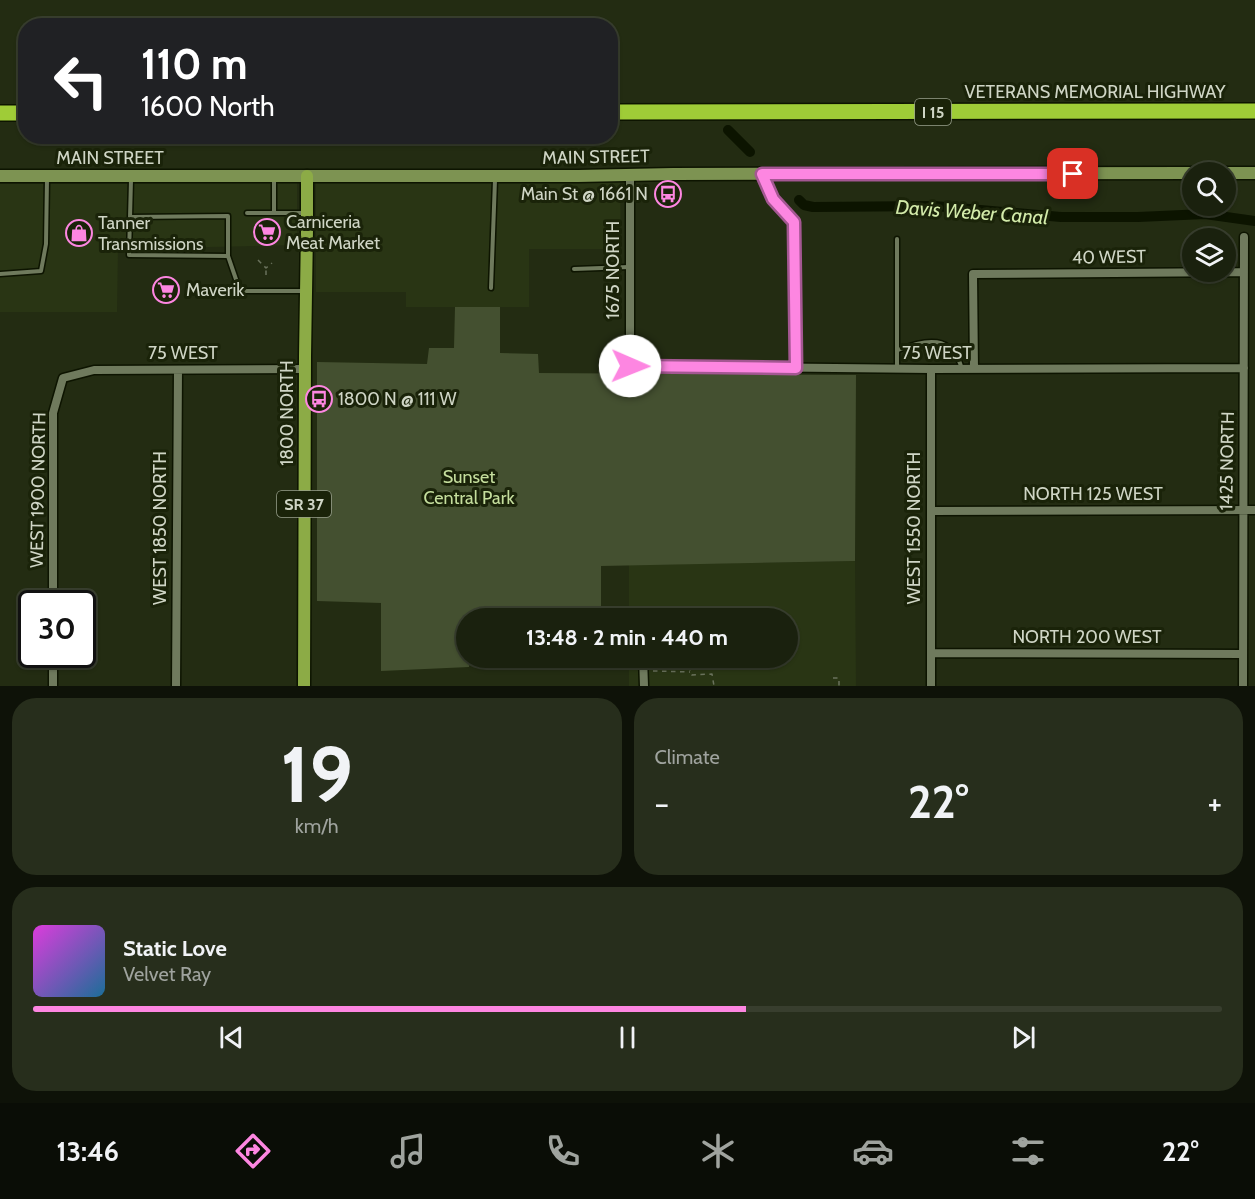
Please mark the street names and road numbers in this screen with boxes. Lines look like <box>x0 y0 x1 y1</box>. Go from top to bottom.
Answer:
street label: VETERANS MEMORIAL HIGHWAY <box>965 81 1226 103</box>
road number: I 15 <box>915 99 951 125</box>
street label: MAIN STREET <box>542 145 650 169</box>
street label: MAIN STREET <box>56 147 164 169</box>
street label: 1675 NORTH <box>602 221 624 319</box>
street label: 40 WEST <box>1072 245 1147 269</box>
street label: 75 WEST <box>148 342 218 364</box>
street label: 75 WEST <box>902 342 972 364</box>
street label: 1800 NORTH <box>276 360 298 466</box>
street label: 1425 NORTH <box>1215 411 1239 511</box>
street label: WEST 1900 NORTH <box>26 412 50 568</box>
street label: WEST 1850 NORTH <box>149 451 171 605</box>
street label: WEST 1550 NORTH <box>903 452 925 604</box>
street label: NORTH 125 WEST <box>1023 483 1163 505</box>
road number: SR 37 <box>277 491 331 517</box>
street label: NORTH 200 WEST <box>1012 626 1162 648</box>

